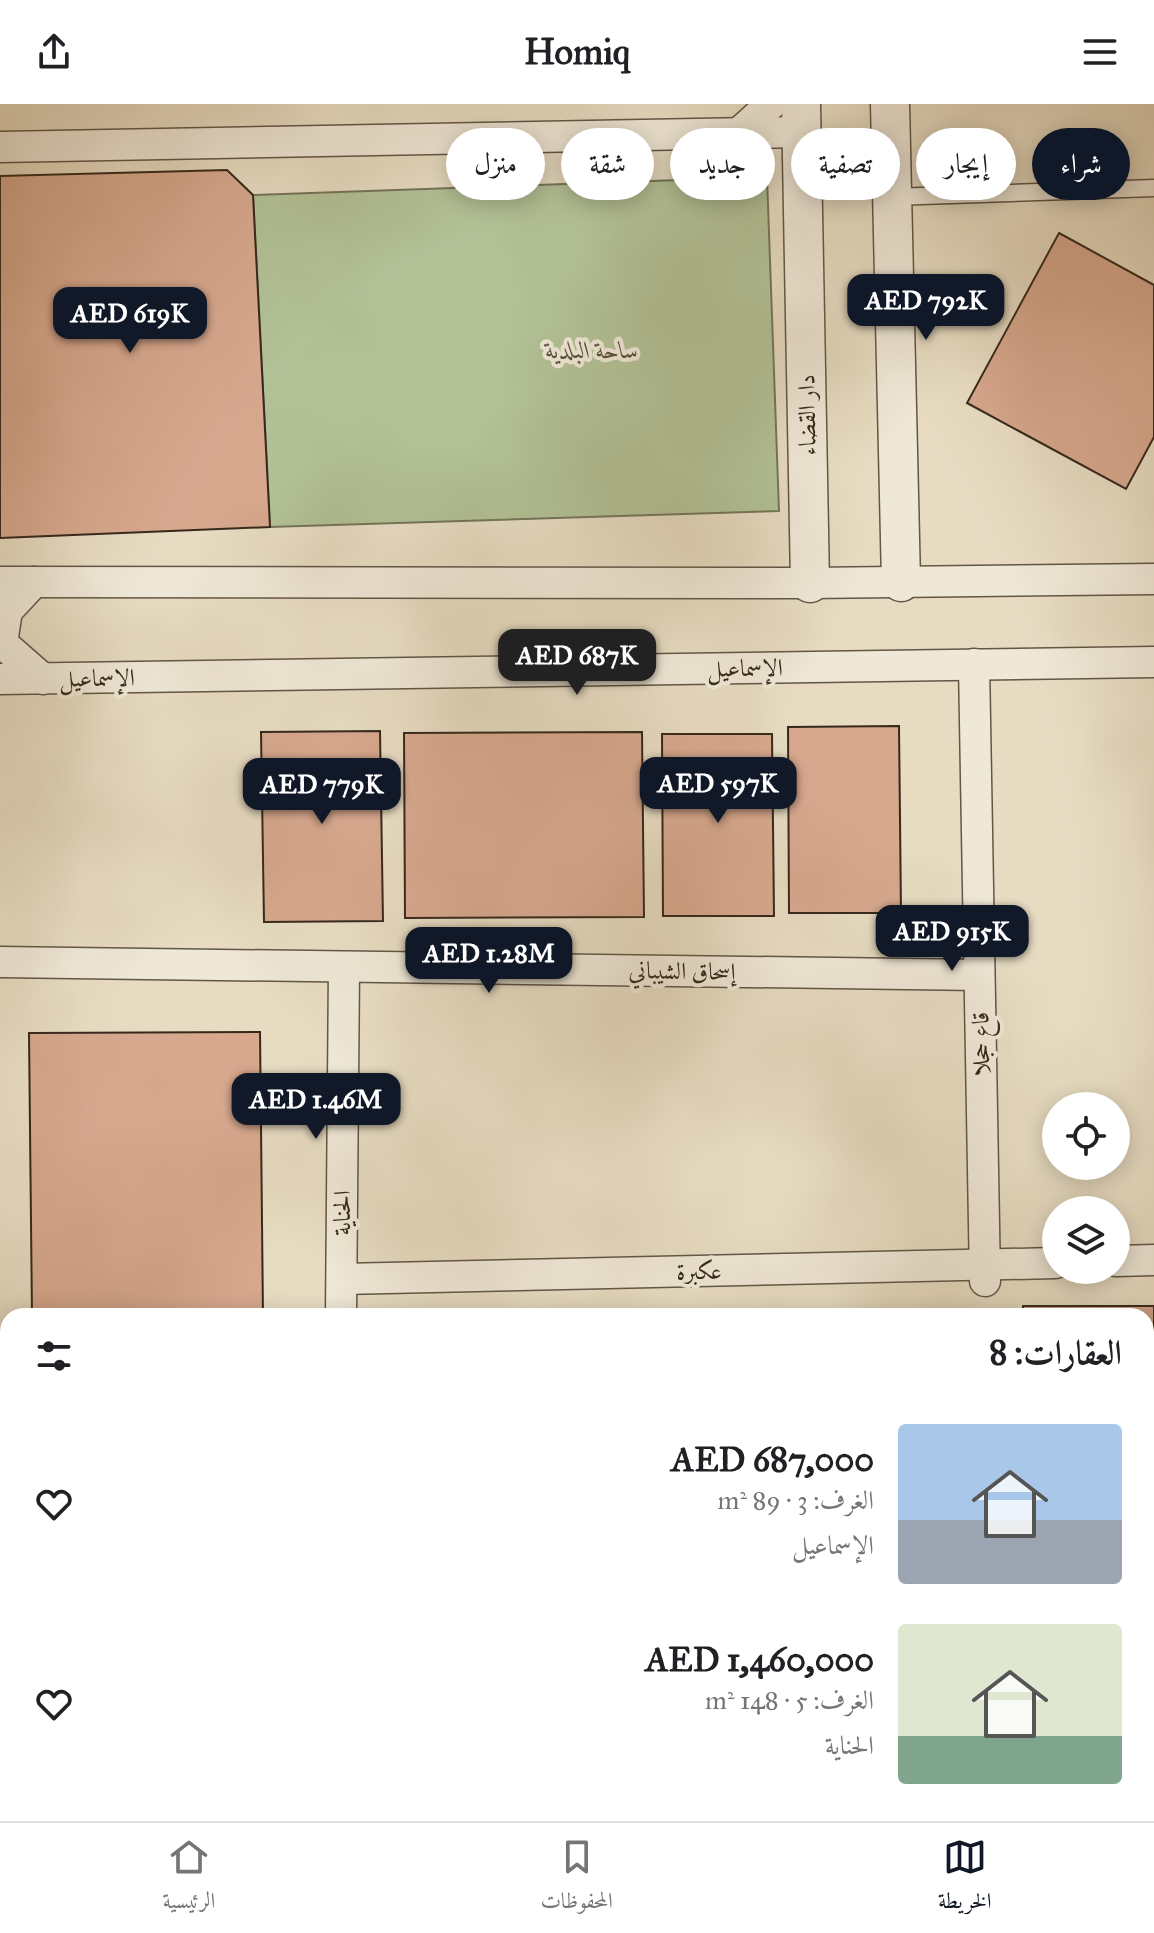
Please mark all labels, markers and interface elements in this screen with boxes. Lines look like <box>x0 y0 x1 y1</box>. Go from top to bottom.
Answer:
icon: share <box>32 30 76 74</box>
text: Homiq <box>524 30 630 74</box>
icon: menu <box>1078 30 1122 74</box>
chip: منزل <box>446 128 545 200</box>
chip: شقة <box>561 128 654 200</box>
chip: جديد <box>670 128 775 200</box>
chip: تصفية <box>791 128 900 200</box>
chip: إيجار <box>916 128 1016 200</box>
chip: شراء <box>1032 128 1130 200</box>
pin: AED 792K <box>843 274 1009 342</box>
text: AED 792K <box>865 284 987 316</box>
pin: AED 619K <box>47 287 213 355</box>
text: AED 619K <box>71 297 189 329</box>
park label: ساحة البلدية <box>543 335 639 365</box>
street label: دار القضاء <box>791 374 823 456</box>
pin: AED 687K <box>494 629 660 697</box>
text: AED 687K <box>516 639 638 671</box>
street label: الإسماعيل <box>707 652 783 687</box>
street label: الإسماعيل <box>59 662 135 697</box>
pin: AED 597K <box>635 757 801 825</box>
pin: AED 779K <box>239 758 405 826</box>
text: AED 597K <box>658 767 778 799</box>
text: AED 779K <box>261 768 383 800</box>
pin: AED 915K <box>869 905 1035 973</box>
text: AED 915K <box>894 915 1010 947</box>
pin: AED 1.28M <box>397 927 581 995</box>
text: AED 1.28M <box>423 937 555 969</box>
street label: إسحاق الشيباني <box>628 955 738 991</box>
street label: قاع حجلا <box>965 1012 1002 1076</box>
pin: AED 1.46M <box>224 1073 408 1141</box>
text: AED 1.46M <box>250 1083 382 1115</box>
map controls <box>1042 1092 1130 1284</box>
button: locate <box>1042 1092 1130 1180</box>
street label: الحناية <box>327 1190 357 1236</box>
button: layers <box>1042 1196 1130 1284</box>
street label: عكبرة <box>676 1256 722 1286</box>
text: العقارات: 8 <box>989 1332 1122 1373</box>
icon: filters <box>32 1334 76 1378</box>
text: AED 687,000 <box>671 1439 874 1480</box>
icon: home <box>962 1456 1058 1552</box>
icon: heart <box>32 1482 76 1526</box>
text: الغرف: 3 · 89 m² <box>718 1484 874 1516</box>
text: الإسماعيل <box>792 1529 874 1561</box>
text: AED 1,460,000 <box>645 1639 874 1680</box>
icon: home <box>962 1656 1058 1752</box>
icon: heart <box>32 1682 76 1726</box>
text: الغرف: 5 · 148 m² <box>705 1684 874 1716</box>
text: الحناية <box>825 1729 874 1761</box>
tab: الرئيسية <box>163 1835 215 1922</box>
tab: المحفوظات <box>540 1835 613 1922</box>
tab: الخريطة <box>938 1835 991 1922</box>

